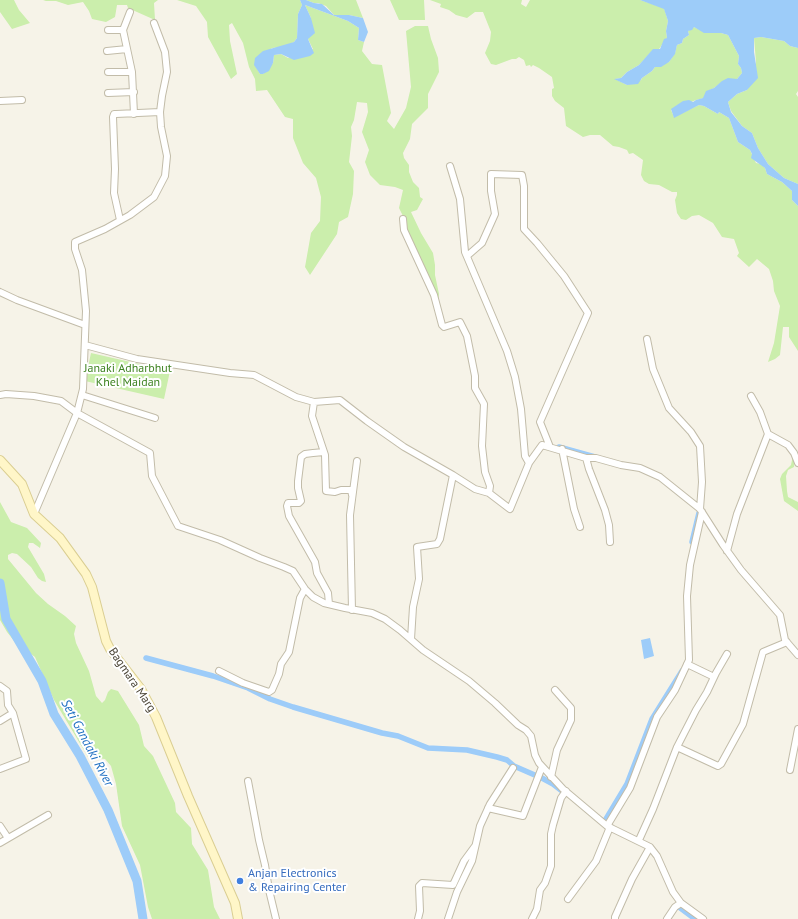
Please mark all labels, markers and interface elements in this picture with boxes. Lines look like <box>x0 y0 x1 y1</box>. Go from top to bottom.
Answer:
park label: Janaki Adharbhut Khel Maidan <box>84 362 172 390</box>
street label: Bagmara Marg <box>105 645 159 715</box>
water label: Seti Gandaki River <box>58 697 116 789</box>
place label: Anjan Electronics & Repairing Center <box>248 867 346 895</box>
marker: Anjan Electronics & Repairing Center <box>235 876 245 886</box>

